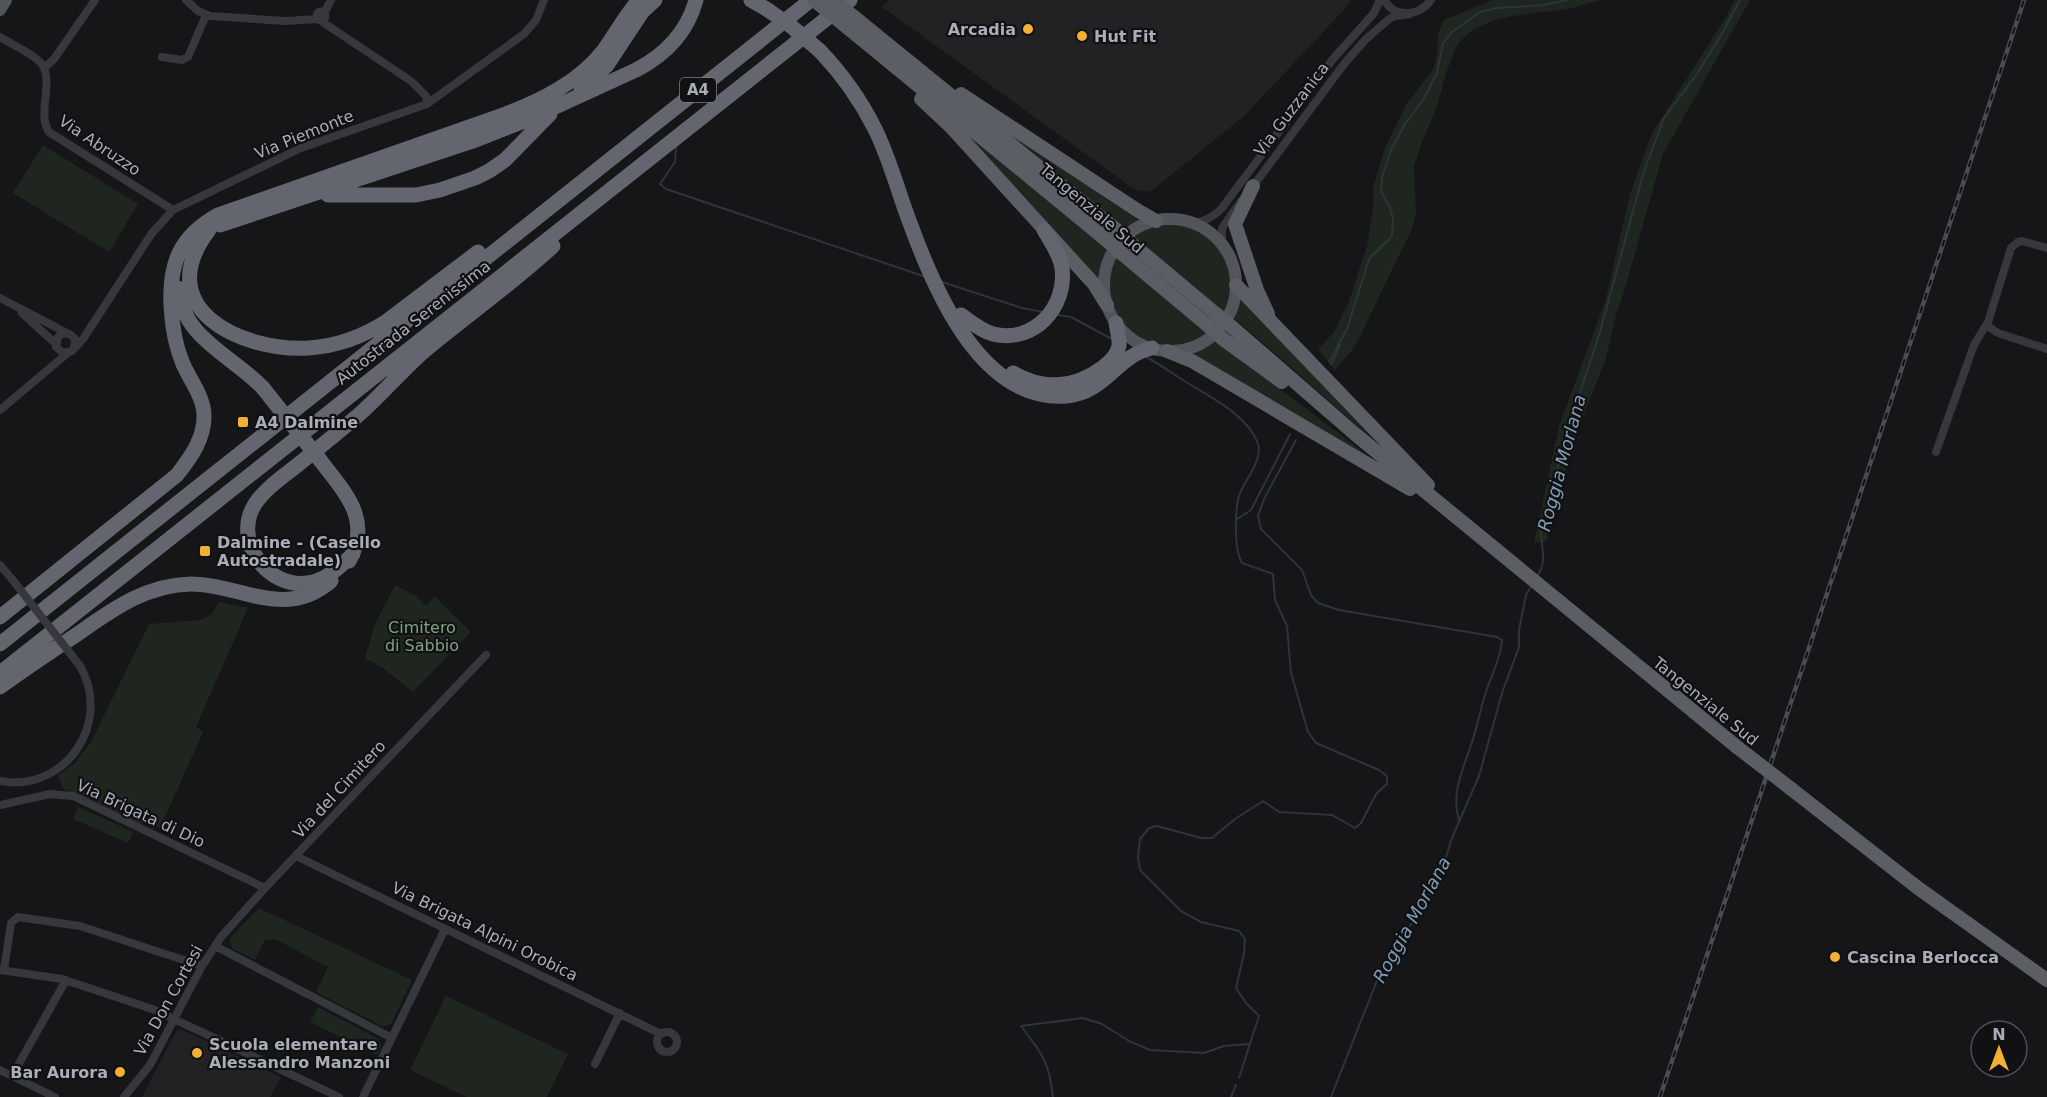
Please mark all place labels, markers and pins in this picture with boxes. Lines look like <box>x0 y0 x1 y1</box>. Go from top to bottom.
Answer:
place label: Arcadia <box>948 20 1016 39</box>
marker: Arcadia <box>1021 22 1035 36</box>
place label: Hut Fit <box>1094 27 1156 46</box>
marker: Hut Fit <box>1075 29 1089 43</box>
place label: A4 Dalmine <box>255 413 358 432</box>
marker: A4 Dalmine <box>236 415 250 429</box>
place label: Dalmine - (Casello Autostradale) <box>217 533 381 570</box>
marker: Dalmine - (Casello Autostradale) <box>198 544 212 558</box>
place label: Cascina Berlocca <box>1847 948 1999 967</box>
marker: Cascina Berlocca <box>1828 950 1842 964</box>
place label: Scuola elementare Alessandro Manzoni <box>209 1035 390 1072</box>
marker: Scuola elementare Alessandro Manzoni <box>190 1046 204 1060</box>
place label: Bar Aurora <box>10 1063 108 1082</box>
marker: Bar Aurora <box>113 1065 127 1079</box>

